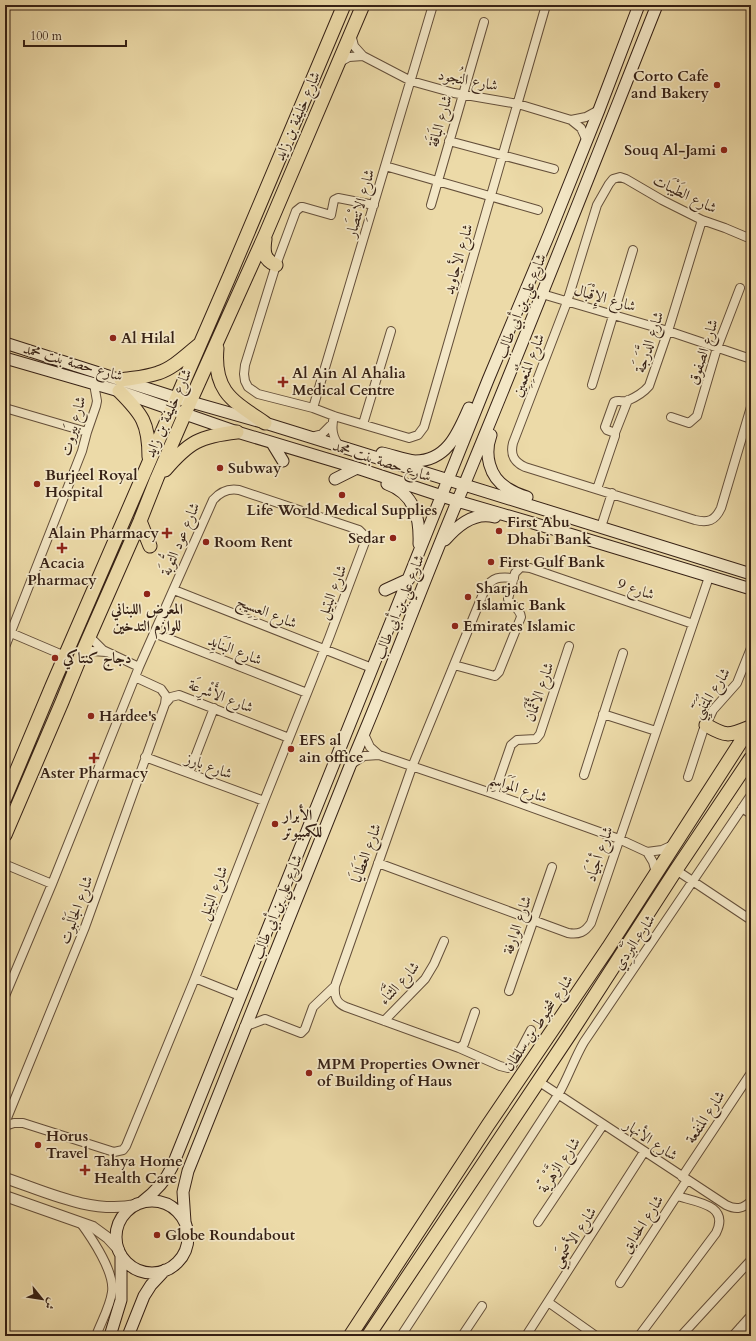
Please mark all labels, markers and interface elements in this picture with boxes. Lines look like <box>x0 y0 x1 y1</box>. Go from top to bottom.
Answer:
scale bar <box>24 22 126 48</box>
text: 100 m <box>30 28 63 44</box>
street label: شارع النُجود <box>436 61 500 99</box>
place label: Corto Cafe and Bakery <box>631 66 709 103</box>
street label: شارع خليفة بن زايد <box>269 68 328 165</box>
marker: Corto Cafe and Bakery <box>712 80 722 90</box>
street label: شارع البَاقَة <box>422 92 460 150</box>
place label: Souq Al-Jami <box>624 140 716 160</box>
marker: Souq Al-Jami <box>719 145 729 155</box>
street label: شارع الانْتِصَار <box>339 166 382 242</box>
street label: شارع الطَيْبَات <box>648 169 721 221</box>
street label: شارع الأجاويد <box>437 221 480 297</box>
street label: شارع علي بن أبي طالب <box>490 250 555 363</box>
street label: شارع الإِقْبَال <box>570 279 639 321</box>
street label: شارع الدَّرَجَة <box>627 308 671 376</box>
street label: شارع الصفوق <box>683 317 726 388</box>
place label: Al Hilal <box>121 328 175 348</box>
street label: شارع المُنْعِمِين <box>504 329 552 401</box>
marker: Al Hilal <box>108 333 118 343</box>
street label: شارع حصة بنت محمد <box>20 338 125 389</box>
place label: Al Ain Al Ahalia Medical Centre <box>292 363 406 400</box>
street label: شارع خليفة بن زايد <box>139 365 199 462</box>
marker: Al Ain Al Ahalia Medical Centre <box>277 376 289 388</box>
street label: شارع بَيروت <box>54 394 93 459</box>
street label: شارع حصة بنت محمد <box>329 436 434 489</box>
place label: Subway <box>228 458 282 478</box>
marker: Subway <box>215 463 225 473</box>
place label: Burjeel Royal Hospital <box>45 465 138 502</box>
marker: Burjeel Royal Hospital <box>32 479 42 489</box>
marker: Life World Medical Supplies <box>337 490 347 500</box>
street label: شارع عود التُّوبَة <box>152 498 207 580</box>
place label: Life World Medical Supplies <box>247 500 437 520</box>
place label: First Abu Dhabi Bank <box>507 512 592 549</box>
place label: Alain Pharmacy <box>48 523 159 543</box>
marker: First Abu Dhabi Bank <box>494 526 504 536</box>
marker: Alain Pharmacy <box>162 528 172 538</box>
place label: Sedar <box>348 528 386 548</box>
place label: Room Rent <box>214 532 293 552</box>
marker: Sedar <box>388 533 398 543</box>
marker: Room Rent <box>201 537 211 547</box>
marker: Acacia Pharmacy <box>57 543 67 553</box>
street label: شارع علي بن أبي طالب <box>368 551 433 664</box>
place label: First Gulf Bank <box>499 552 606 572</box>
place label: Acacia Pharmacy <box>27 553 97 590</box>
marker: First Gulf Bank <box>486 557 496 567</box>
street label: شارع البتيل <box>313 562 354 623</box>
street label: شارع 9 <box>614 573 657 607</box>
place label: Sharjah Islamic Bank <box>476 578 567 615</box>
marker: المعرض اللبناني للوازم التدخين <box>142 589 152 599</box>
street label: شارع العِسِيج <box>232 591 300 637</box>
marker: Sharjah Islamic Bank <box>463 592 473 602</box>
place label: المعرض اللبناني للوازم التدخين <box>110 599 183 639</box>
place label: Emirates Islamic <box>463 616 575 636</box>
marker: Emirates Islamic <box>450 621 460 631</box>
street label: شارع البَنَايِد <box>204 629 265 673</box>
place label: دجاج كنتاكي <box>62 648 132 672</box>
marker: دجاج كنتاكي <box>50 653 60 663</box>
street label: شارع الأَثْمَان <box>517 659 561 725</box>
street label: شارع المُتَنَبِّي <box>685 662 739 725</box>
street label: شارع الأَشْرِعَة <box>185 672 257 720</box>
place label: Hardee's <box>99 706 157 726</box>
marker: Hardee's <box>86 711 96 721</box>
place label: EFS al ain office <box>299 730 363 767</box>
marker: EFS al ain office <box>286 744 296 754</box>
street label: شارع بارز <box>180 748 235 786</box>
marker: Aster Pharmacy <box>89 753 99 763</box>
place label: Aster Pharmacy <box>40 763 149 783</box>
street label: شارع المَوَاسِم <box>484 768 550 812</box>
place label: الأبرار للكمبيوتر <box>281 804 322 842</box>
marker: الأبرار للكمبيوتر <box>270 819 280 829</box>
street label: شارع العَطَايَا <box>345 820 389 886</box>
street label: شارع أجْيَاد <box>579 823 621 885</box>
street label: شارع علي بن أبي طالب <box>246 851 311 964</box>
street label: شارع البتيل <box>194 863 235 924</box>
street label: شارع الجَالْبوت <box>53 873 100 948</box>
street label: شارع الوارفة <box>498 893 539 958</box>
street label: شارع البَرْدِي <box>607 910 662 975</box>
street label: شارع الثَّنَاء <box>372 955 426 1011</box>
street label: شارع شخبوط بن سلطان <box>498 971 580 1077</box>
place label: MPM Properties Owner of Building of Haus <box>317 1054 481 1091</box>
marker: MPM Properties Owner of Building of Haus <box>304 1068 314 1078</box>
street label: شارع المَنفعة <box>680 1086 732 1149</box>
street label: شارع الأنهار <box>617 1113 682 1168</box>
place label: Horus Travel <box>46 1126 89 1163</box>
street label: شارع الزَّهْريّة <box>531 1132 587 1198</box>
marker: Horus Travel <box>33 1140 43 1150</box>
place label: Tahya Home Health Care <box>94 1151 183 1188</box>
marker: Tahya Home Health Care <box>79 1164 91 1176</box>
street label: شارع الحدايق <box>616 1191 671 1258</box>
street label: شارع الأصمَعِي <box>546 1202 604 1273</box>
place label: Globe Roundabout <box>165 1225 296 1245</box>
marker: Globe Roundabout <box>152 1230 162 1240</box>
north arrow <box>22 1279 62 1319</box>
text: ش <box>41 1295 59 1312</box>

